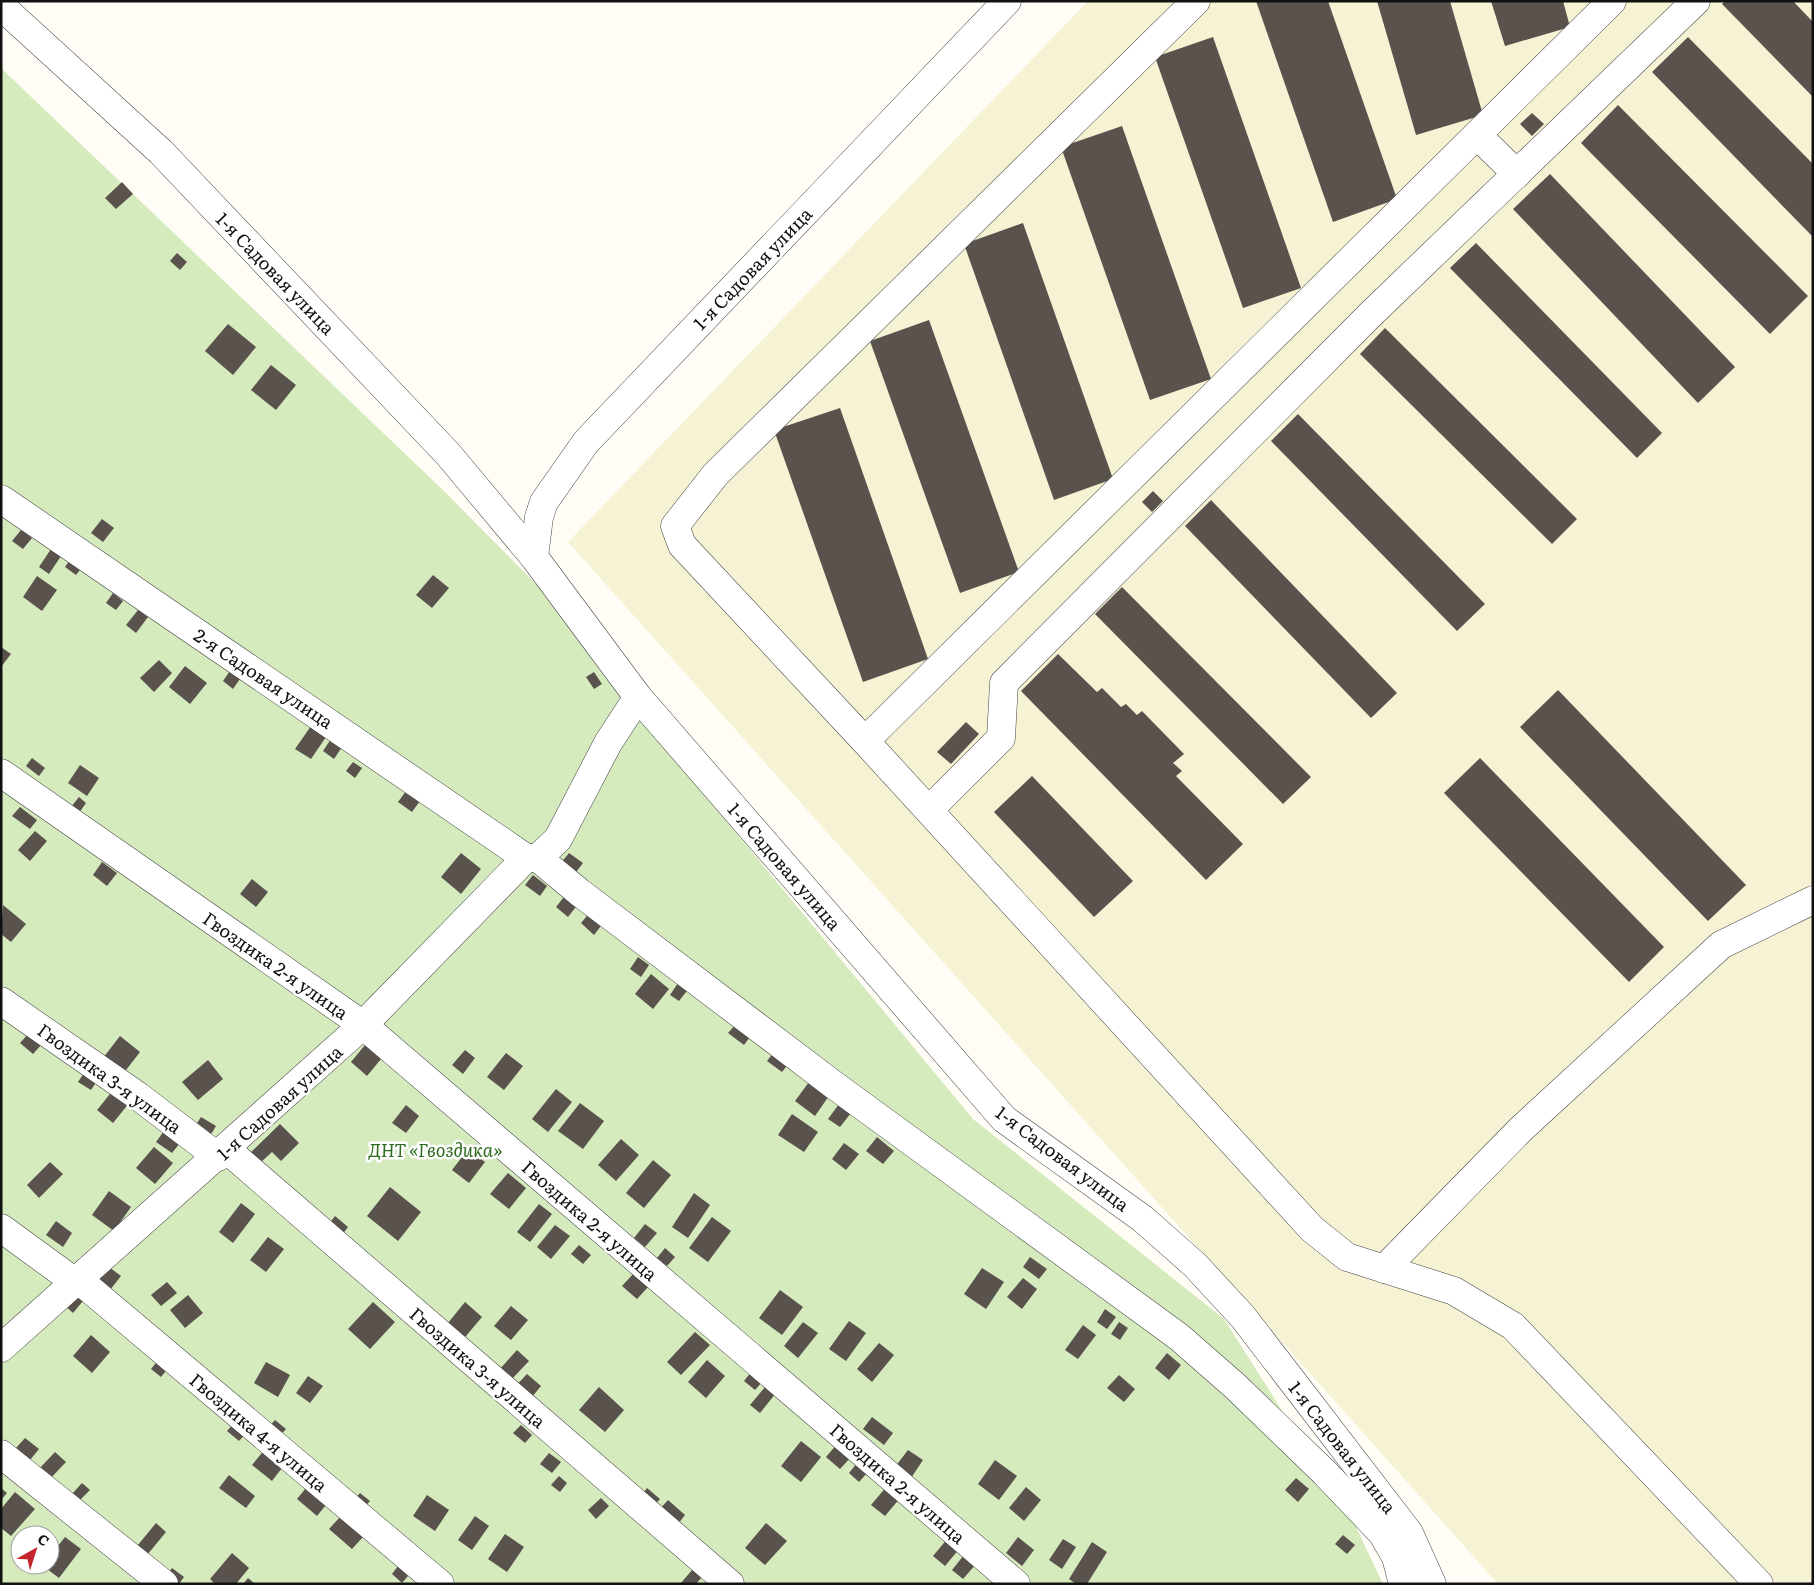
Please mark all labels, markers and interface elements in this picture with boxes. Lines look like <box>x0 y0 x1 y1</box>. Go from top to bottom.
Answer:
street label: 1-я Садовая улица <box>686 200 818 335</box>
street label: 1-я Садовая улица <box>210 206 342 341</box>
street label: 2-я Садовая улица <box>189 621 339 735</box>
street label: 1-я Садовая улица <box>722 796 848 936</box>
street label: Гвоздика 2-я улица <box>198 905 354 1026</box>
street label: Гвоздика 3-я улица <box>32 1016 188 1140</box>
street label: 1-я Садовая улица <box>210 1038 348 1166</box>
street label: 1-я Садовая улица <box>991 1099 1136 1217</box>
park label: ДНТ «Гвоздика» <box>368 1136 502 1163</box>
street label: Гвоздика 2-я улица <box>516 1153 664 1287</box>
street label: Гвоздика 3-я улица <box>404 1300 552 1434</box>
street label: Гвоздика 4-я улица <box>184 1366 334 1498</box>
street label: 1-я Садовая улица <box>1283 1375 1403 1519</box>
street label: Гвоздика 2-я улица <box>824 1416 972 1550</box>
north arrow <box>10 1525 60 1575</box>
text: С <box>34 1528 54 1550</box>

